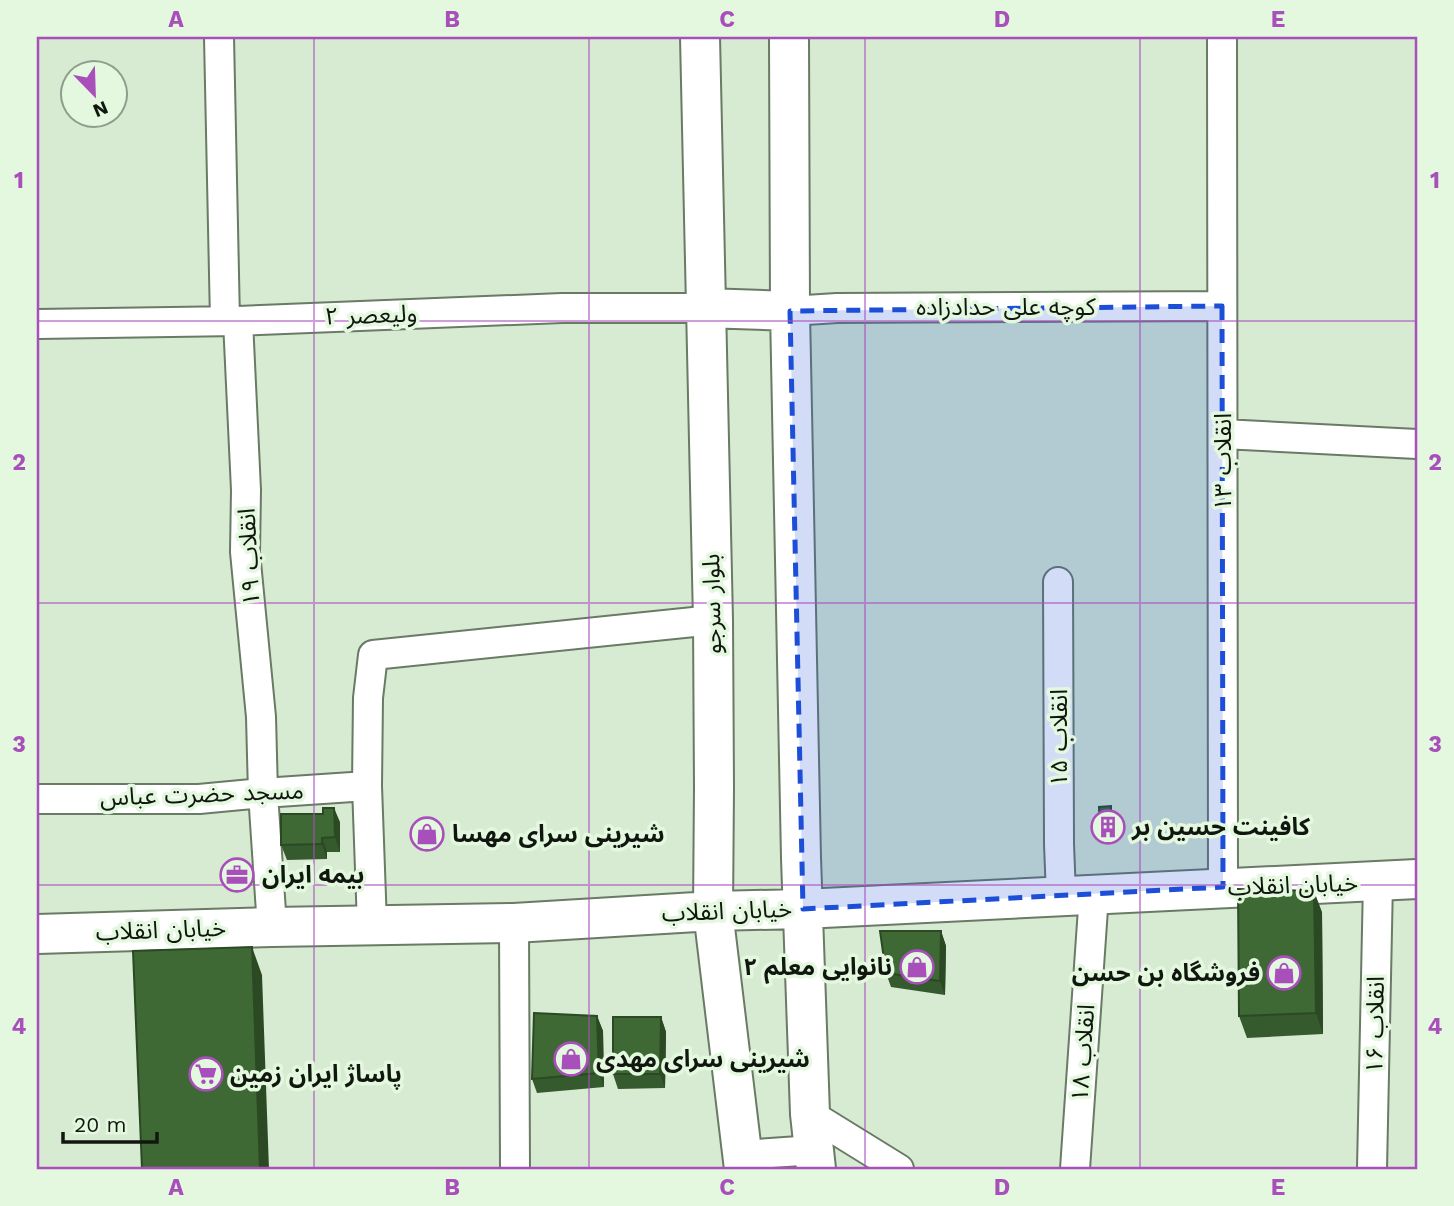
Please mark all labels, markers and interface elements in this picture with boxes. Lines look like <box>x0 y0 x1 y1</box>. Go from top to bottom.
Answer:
text: A <box>168 6 184 33</box>
text: B <box>444 6 460 33</box>
text: C <box>719 6 735 33</box>
text: D <box>994 6 1010 33</box>
text: E <box>1271 6 1285 33</box>
north arrow <box>60 60 130 130</box>
text: N <box>89 96 111 123</box>
text: 1 <box>14 167 24 194</box>
text: 1 <box>1430 167 1440 194</box>
street label: کوچه علی حدادزاده <box>916 293 1097 322</box>
street label: ولیعصر ۲ <box>324 299 418 331</box>
street label: انقلاب ۱۳ <box>1209 413 1237 511</box>
text: 2 <box>12 449 26 476</box>
text: 2 <box>1428 449 1442 476</box>
street label: انقلاب ۱۹ <box>232 507 266 607</box>
street label: بلوار سرجو <box>697 554 727 654</box>
street label: انقلاب ۱۵ <box>1045 689 1073 787</box>
text: 3 <box>12 731 26 758</box>
text: 3 <box>1428 731 1442 758</box>
street label: مسجد حضرت عباس <box>100 776 304 812</box>
building icon: کافینت حسین بر <box>1089 808 1127 846</box>
place label: کافینت حسین بر <box>1131 813 1311 841</box>
shop icon: شیرینی سرای مهسا <box>408 815 446 853</box>
place label: شیرینی سرای مهسا <box>452 820 664 848</box>
office icon: بیمه ایران <box>218 856 256 894</box>
place label: بیمه ایران <box>262 861 364 889</box>
street label: خیابان انقلاب <box>1227 869 1359 901</box>
street label: خیابان انقلاب <box>661 895 793 927</box>
street label: خیابان انقلاب <box>95 914 227 946</box>
shop icon: نانوایی معلم ۲ <box>898 948 936 986</box>
place label: نانوایی معلم ۲ <box>743 953 892 984</box>
shop icon: فروشگاه بن حسن <box>1265 954 1303 992</box>
place label: فروشگاه بن حسن <box>1072 959 1260 987</box>
street label: انقلاب ۱۶ <box>1360 976 1390 1074</box>
street label: انقلاب ۱۸ <box>1066 1003 1100 1103</box>
text: 4 <box>12 1013 27 1040</box>
text: 4 <box>1428 1013 1443 1040</box>
shop icon: شیرینی سرای مهدی <box>552 1040 590 1078</box>
place label: شیرینی سرای مهدی <box>596 1045 810 1073</box>
supermarket icon: پاساژ ایران زمین <box>187 1055 225 1093</box>
place label: پاساژ ایران زمین <box>230 1060 402 1090</box>
scale bar <box>63 1101 158 1145</box>
text: 20 m <box>74 1112 126 1137</box>
text: A <box>168 1174 184 1201</box>
text: B <box>444 1174 460 1201</box>
text: C <box>719 1174 735 1201</box>
text: D <box>994 1174 1010 1201</box>
text: E <box>1271 1174 1285 1201</box>

